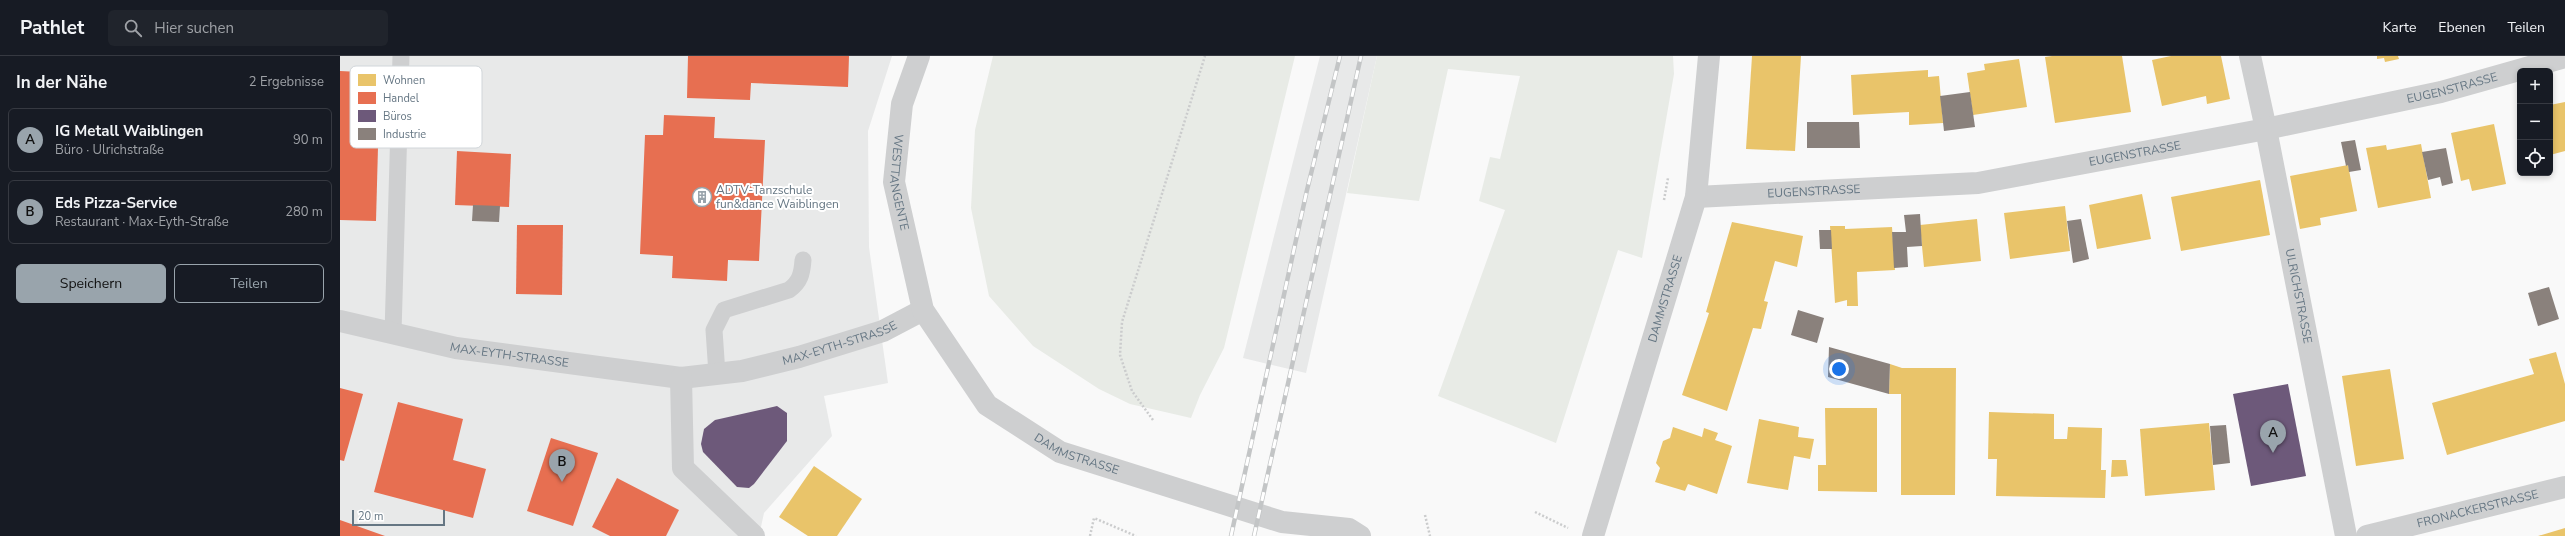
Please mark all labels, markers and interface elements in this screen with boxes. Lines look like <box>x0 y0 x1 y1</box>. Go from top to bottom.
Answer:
search box <box>108 10 388 46</box>
text: Pathlet <box>20 15 84 41</box>
icon: search <box>122 17 144 39</box>
text: Hier suchen <box>154 18 234 38</box>
text: Karte <box>2383 18 2416 37</box>
text: Ebenen <box>2438 18 2485 37</box>
text: Teilen <box>2507 18 2545 37</box>
legend <box>350 66 482 148</box>
street label: EUGENSTRASSE <box>2405 68 2499 107</box>
map controls <box>2517 68 2553 176</box>
button: + <box>2517 68 2553 104</box>
text: In der Nähe <box>16 71 107 94</box>
text: 2 Ergebnisse <box>249 73 324 91</box>
text: Wohnen <box>383 73 425 88</box>
text: Handel <box>383 91 420 106</box>
button: − <box>2517 104 2553 140</box>
text: Büros <box>383 109 412 124</box>
text: IG Metall Waiblingen <box>55 121 203 141</box>
text: Industrie <box>383 127 426 142</box>
text: A <box>25 131 35 149</box>
text: 90 m <box>293 131 323 149</box>
street label: WESTTANGENTE <box>886 133 913 232</box>
street label: EUGENSTRASSE <box>2088 137 2182 170</box>
button: locate <box>2517 140 2553 176</box>
text: Büro · Ulrichstraße <box>55 141 164 159</box>
street label: EUGENSTRASSE <box>1767 181 1861 201</box>
place label: ADTV-Tanzschule fun&dance Waiblingen <box>716 182 839 212</box>
building icon: ADTV-Tanzschule fun&dance Waiblingen <box>691 186 713 208</box>
text: Eds Pizza-Service <box>55 193 177 213</box>
text: B <box>26 203 34 221</box>
text: 280 m <box>285 203 323 221</box>
text: Restaurant · Max-Eyth-Straße <box>55 213 229 231</box>
street label: ULRICHSTRASSE <box>2282 247 2316 345</box>
street label: DAMMSTRASSE <box>1644 253 1686 344</box>
button: Speichern <box>16 264 166 303</box>
button: Teilen <box>174 264 324 303</box>
street label: MAX-EYTH-STRASSE <box>781 317 900 369</box>
street label: MAX-EYTH-STRASSE <box>448 339 570 371</box>
your location <box>1829 359 1849 379</box>
pin: A <box>2260 420 2286 453</box>
street label: DAMMSTRASSE <box>1031 429 1121 478</box>
pin: B <box>549 449 575 482</box>
street label: FRONACKERSTRASSE <box>2415 486 2540 531</box>
scale bar <box>352 508 445 527</box>
text: 20 m <box>358 509 383 524</box>

